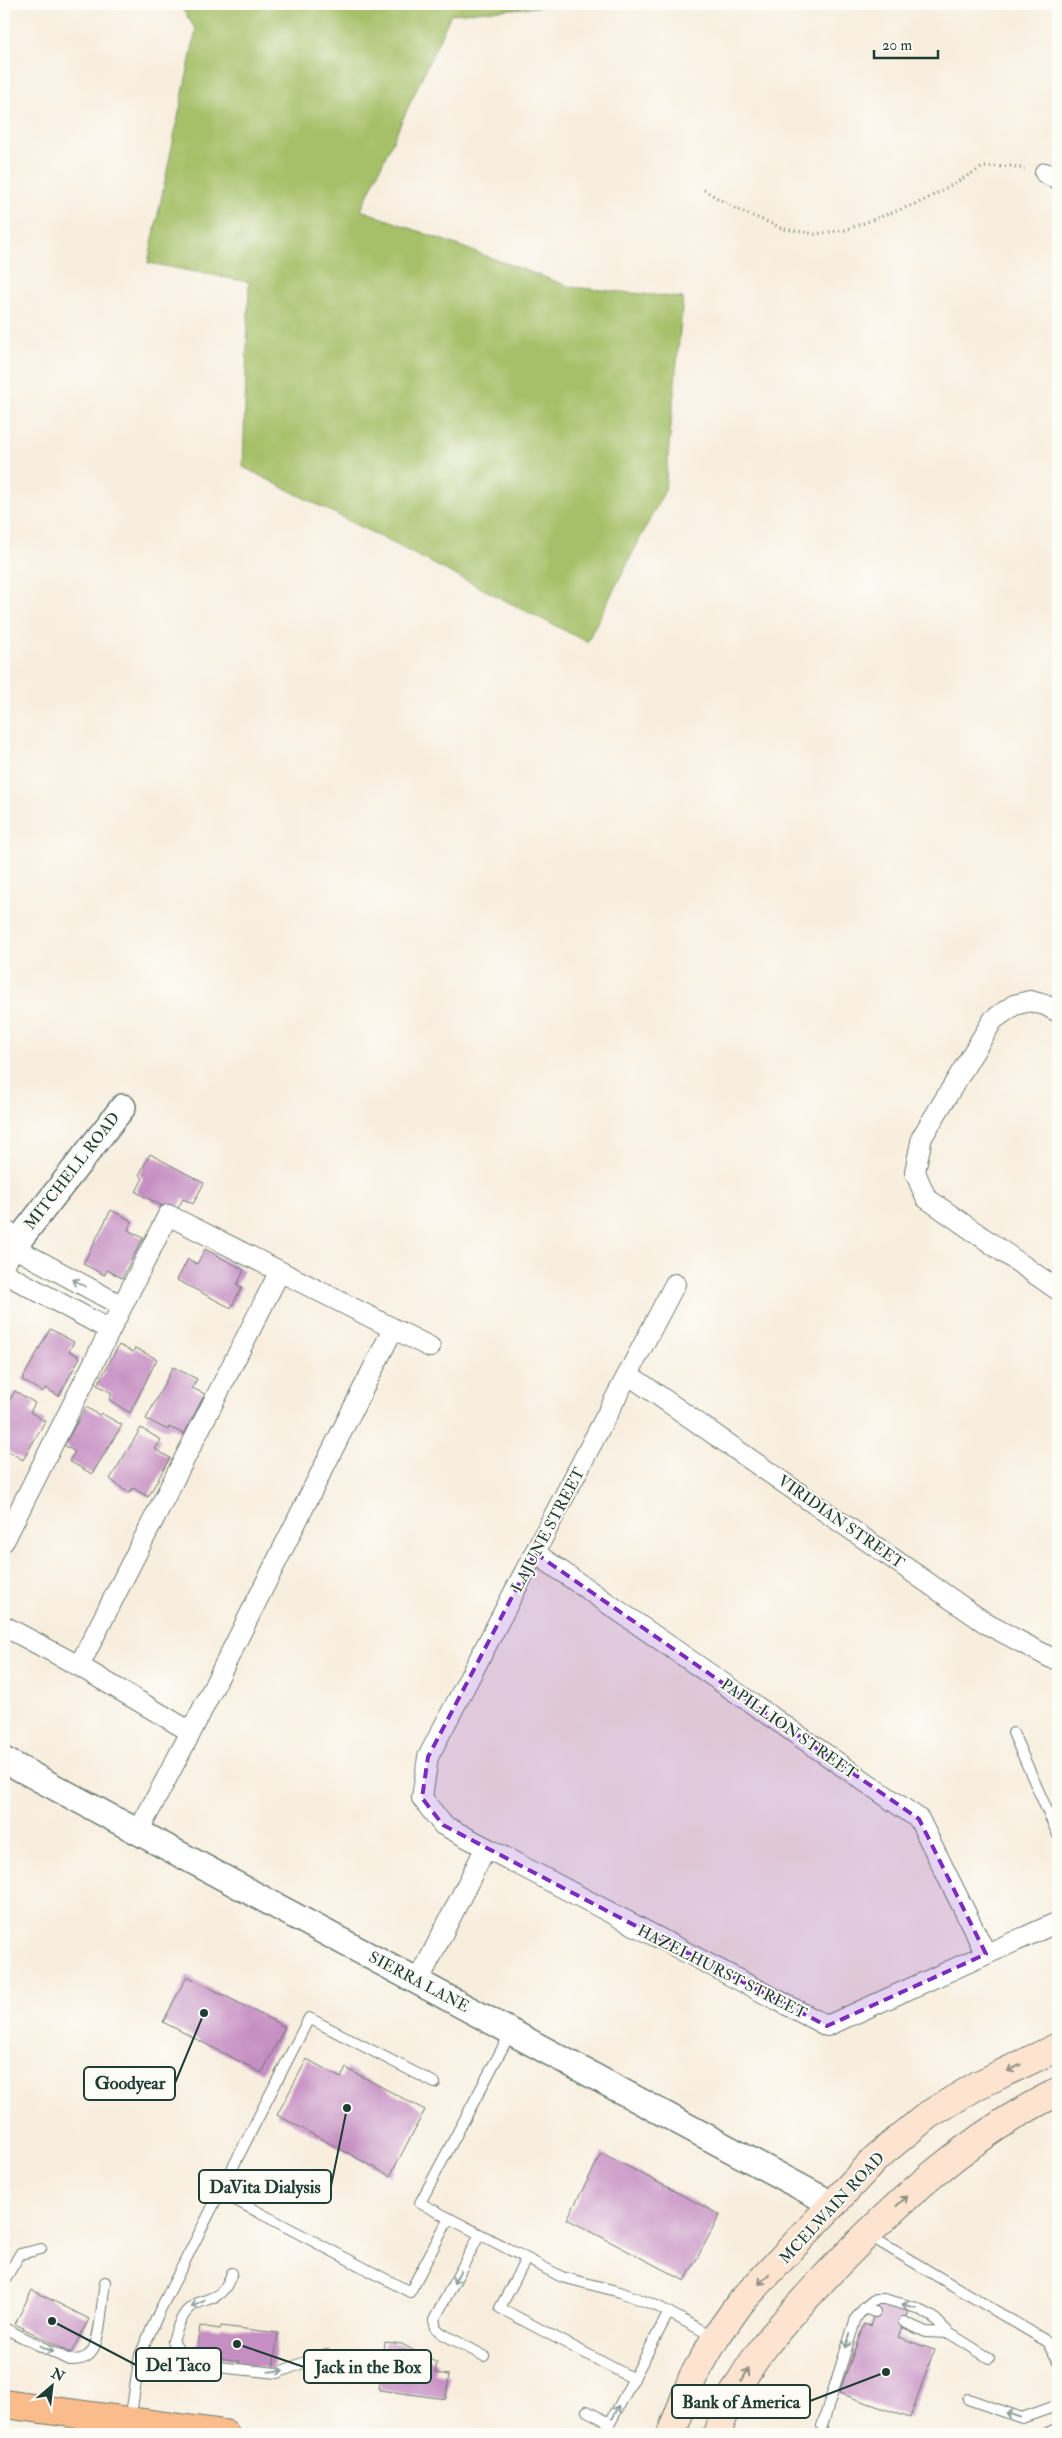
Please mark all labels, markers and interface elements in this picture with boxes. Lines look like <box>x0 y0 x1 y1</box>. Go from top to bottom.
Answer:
scale bar <box>874 28 938 60</box>
text: 20 m <box>882 36 912 55</box>
street label: MITCHELL ROAD <box>20 1108 124 1234</box>
one-way arrow <box>72 1278 87 1288</box>
street label: LAJUNE STREET <box>507 1464 590 1596</box>
street label: VIRIDIAN STREET <box>774 1471 908 1573</box>
street label: PAPILLION STREET <box>717 1674 861 1784</box>
street label: HAZELHURST STREET <box>634 1920 810 2024</box>
street label: SIERRA LANE <box>365 1947 473 2017</box>
one-way arrow <box>1007 2063 1022 2073</box>
callout: Goodyear <box>84 2067 175 2100</box>
text: Goodyear <box>95 2072 166 2095</box>
street label: MCELWAIN ROAD <box>775 2148 889 2268</box>
callout: DaVita Dialysis <box>199 2170 331 2203</box>
text: DaVita Dialysis <box>209 2176 321 2199</box>
one-way arrow <box>896 2195 909 2207</box>
one-way arrow <box>452 2270 462 2285</box>
one-way arrow <box>758 2272 770 2285</box>
one-way arrow <box>191 2299 206 2309</box>
one-way arrow <box>902 2301 918 2310</box>
one-way arrow <box>843 2333 853 2349</box>
one-way arrow <box>40 2344 55 2354</box>
callout: Del Taco <box>136 2348 221 2381</box>
callout: Jack in the Box <box>304 2350 431 2383</box>
text: Del Taco <box>145 2354 211 2377</box>
text: Jack in the Box <box>314 2356 422 2379</box>
north arrow <box>28 2360 78 2410</box>
text: N <box>47 2364 68 2386</box>
one-way arrow <box>267 2367 283 2376</box>
one-way arrow <box>741 2368 751 2382</box>
callout: Bank of America <box>672 2385 810 2418</box>
text: Bank of America <box>682 2391 801 2414</box>
one-way arrow <box>611 2405 621 2420</box>
one-way arrow <box>1006 2410 1021 2419</box>

